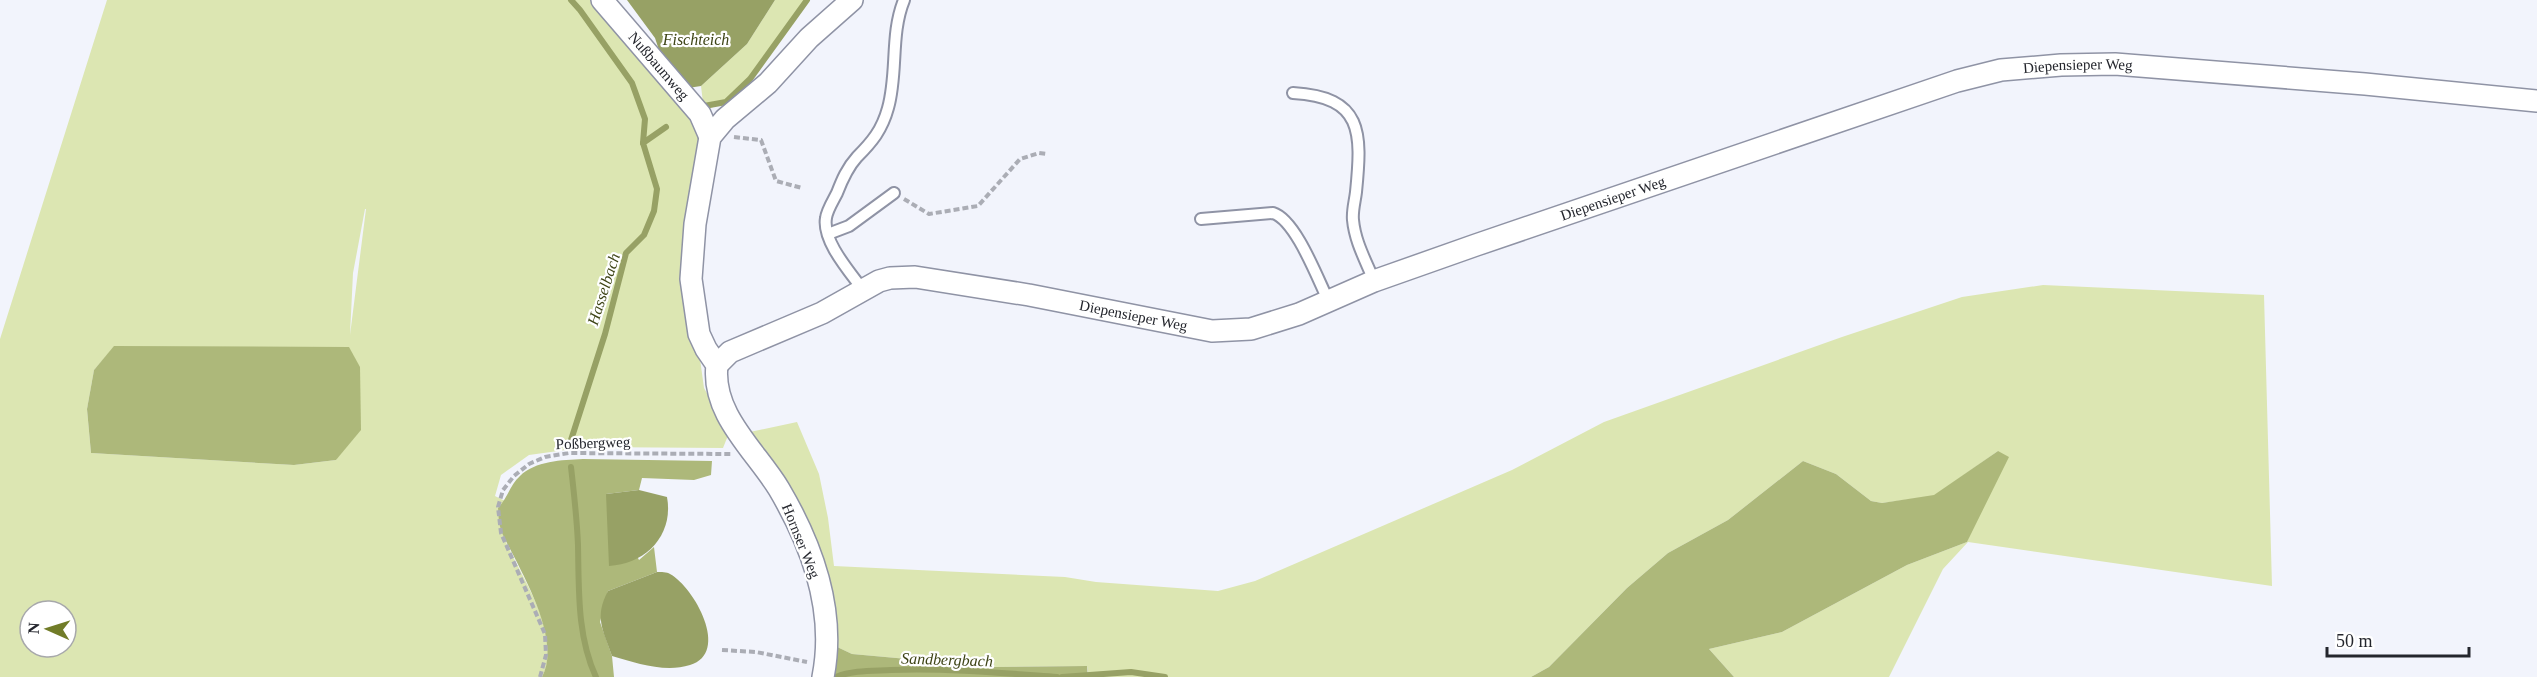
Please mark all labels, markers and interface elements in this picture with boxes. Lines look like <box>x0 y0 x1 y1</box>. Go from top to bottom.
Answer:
street label: Nußbaumweg <box>625 29 693 103</box>
water label: Fischteich <box>662 31 729 48</box>
street label: Diepensieper Weg <box>2022 56 2134 76</box>
street label: Diepensieper Weg <box>1558 173 1668 224</box>
water label: Hasselbach <box>584 251 623 328</box>
street label: Diepensieper Weg <box>1078 297 1189 334</box>
street label: Poßbergweg <box>555 434 631 452</box>
street label: Hornser Weg <box>779 501 823 581</box>
north arrow <box>18 599 78 659</box>
scale bar <box>2327 620 2470 658</box>
text: N <box>25 622 42 634</box>
text: 50 m <box>2336 631 2373 651</box>
water label: Sandbergbach <box>901 649 993 671</box>

